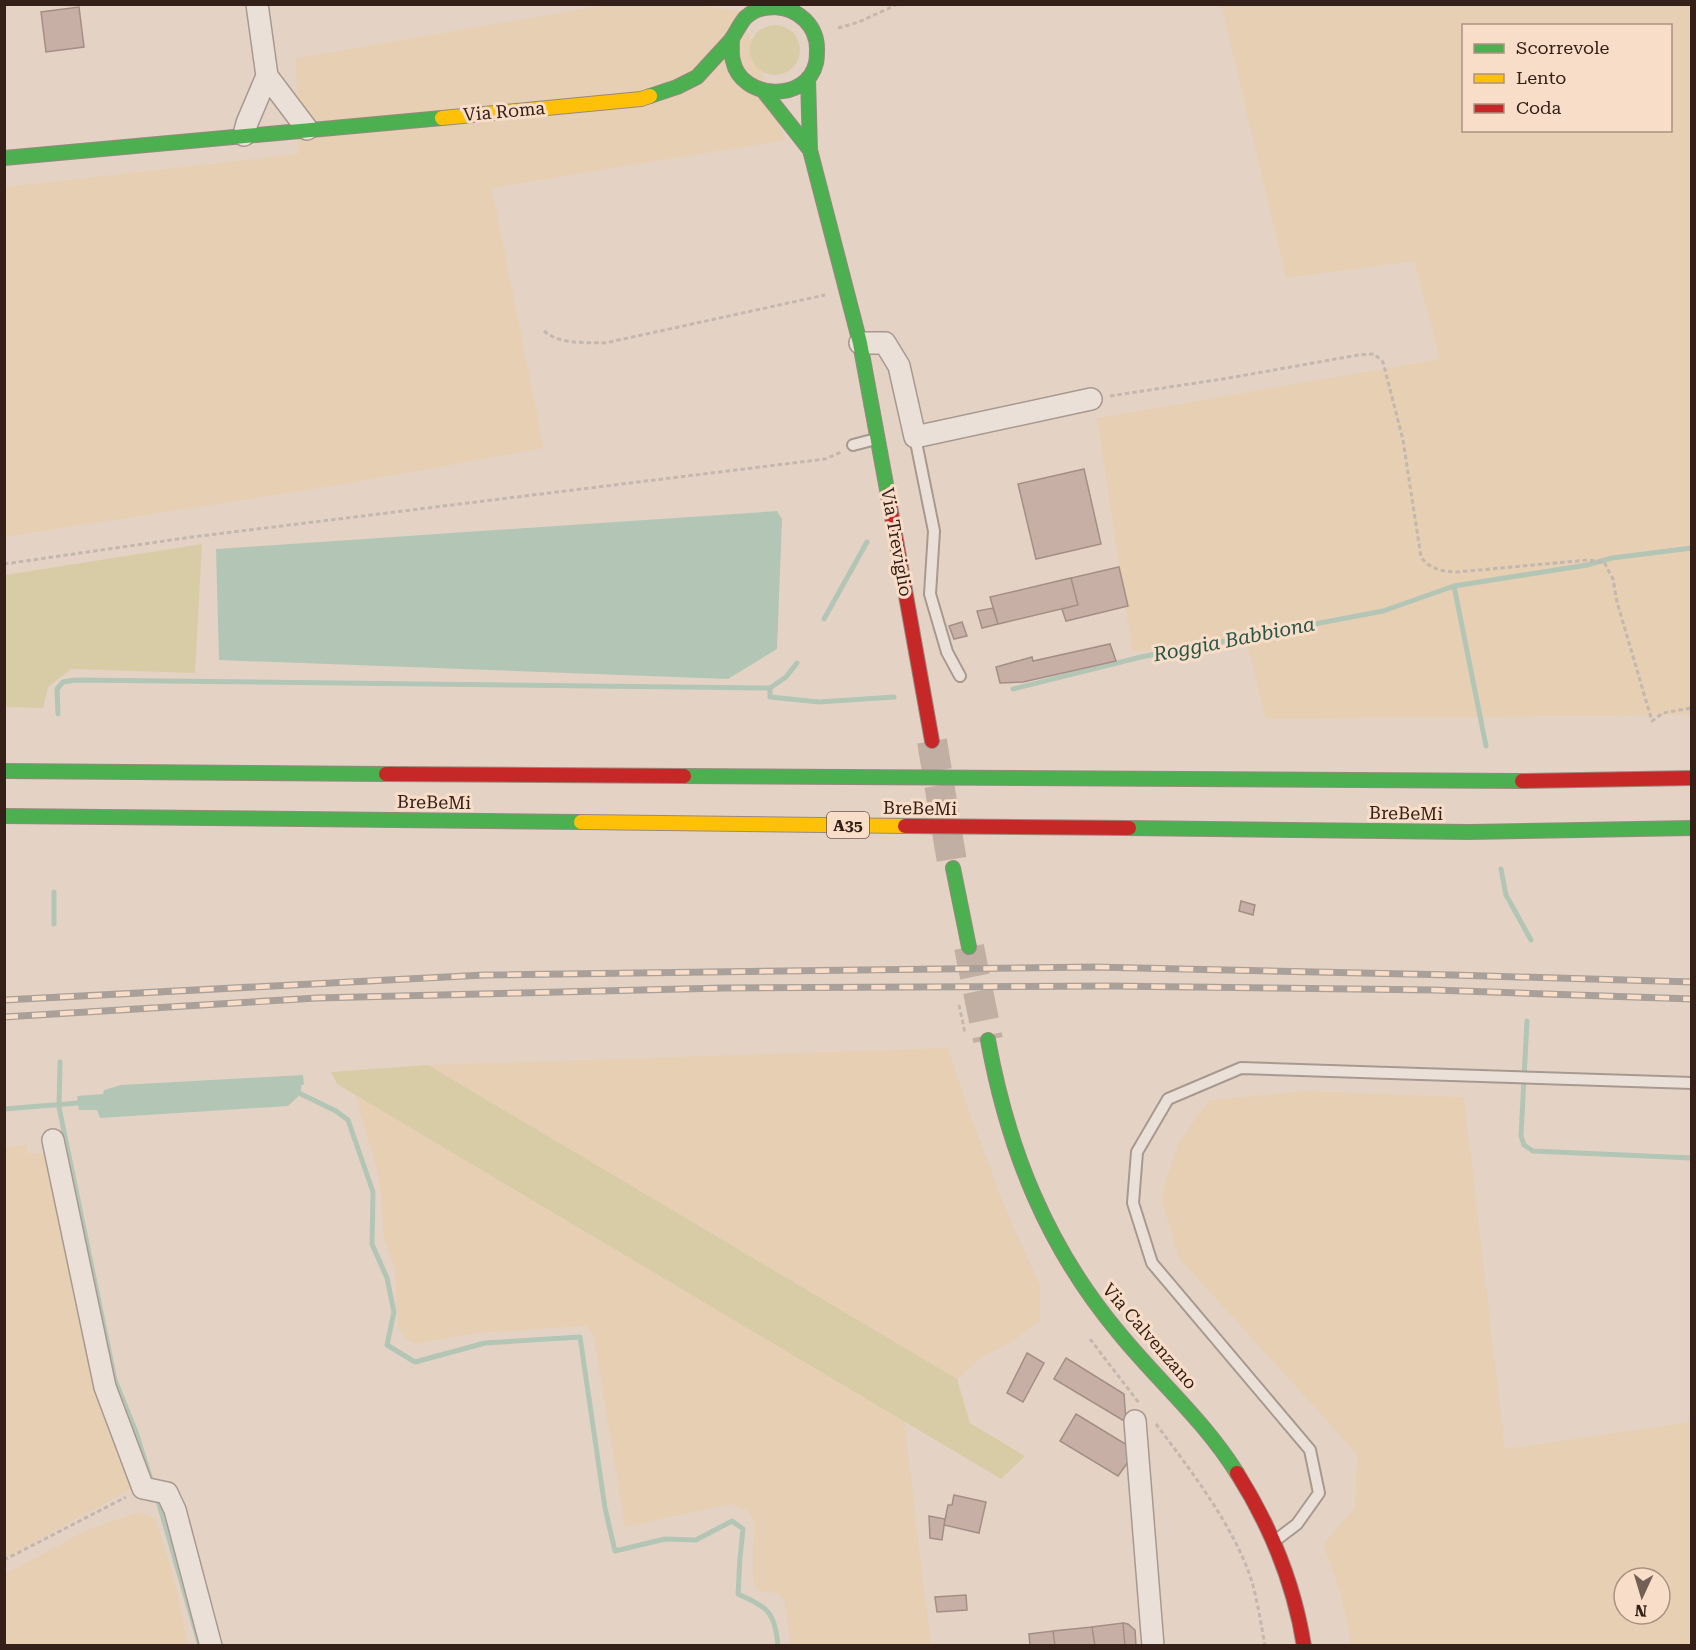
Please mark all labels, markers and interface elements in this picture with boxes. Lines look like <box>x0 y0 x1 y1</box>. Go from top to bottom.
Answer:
legend <box>1462 24 1672 132</box>
text: Scorrevole <box>1516 37 1610 58</box>
text: Lento <box>1516 67 1566 88</box>
street label: Via Roma <box>462 97 546 125</box>
text: Coda <box>1516 97 1562 118</box>
street label: Via Treviglio <box>877 486 917 598</box>
water label: Roggia Babbiona <box>1150 612 1317 667</box>
street label: BreBeMi <box>397 791 471 813</box>
street label: BreBeMi <box>883 797 957 819</box>
street label: BreBeMi <box>1369 802 1443 824</box>
road number: A35 <box>827 812 869 838</box>
street label: Via Calvenzano <box>1098 1279 1202 1393</box>
north arrow <box>1612 1566 1672 1626</box>
text: N <box>1634 1601 1648 1620</box>

